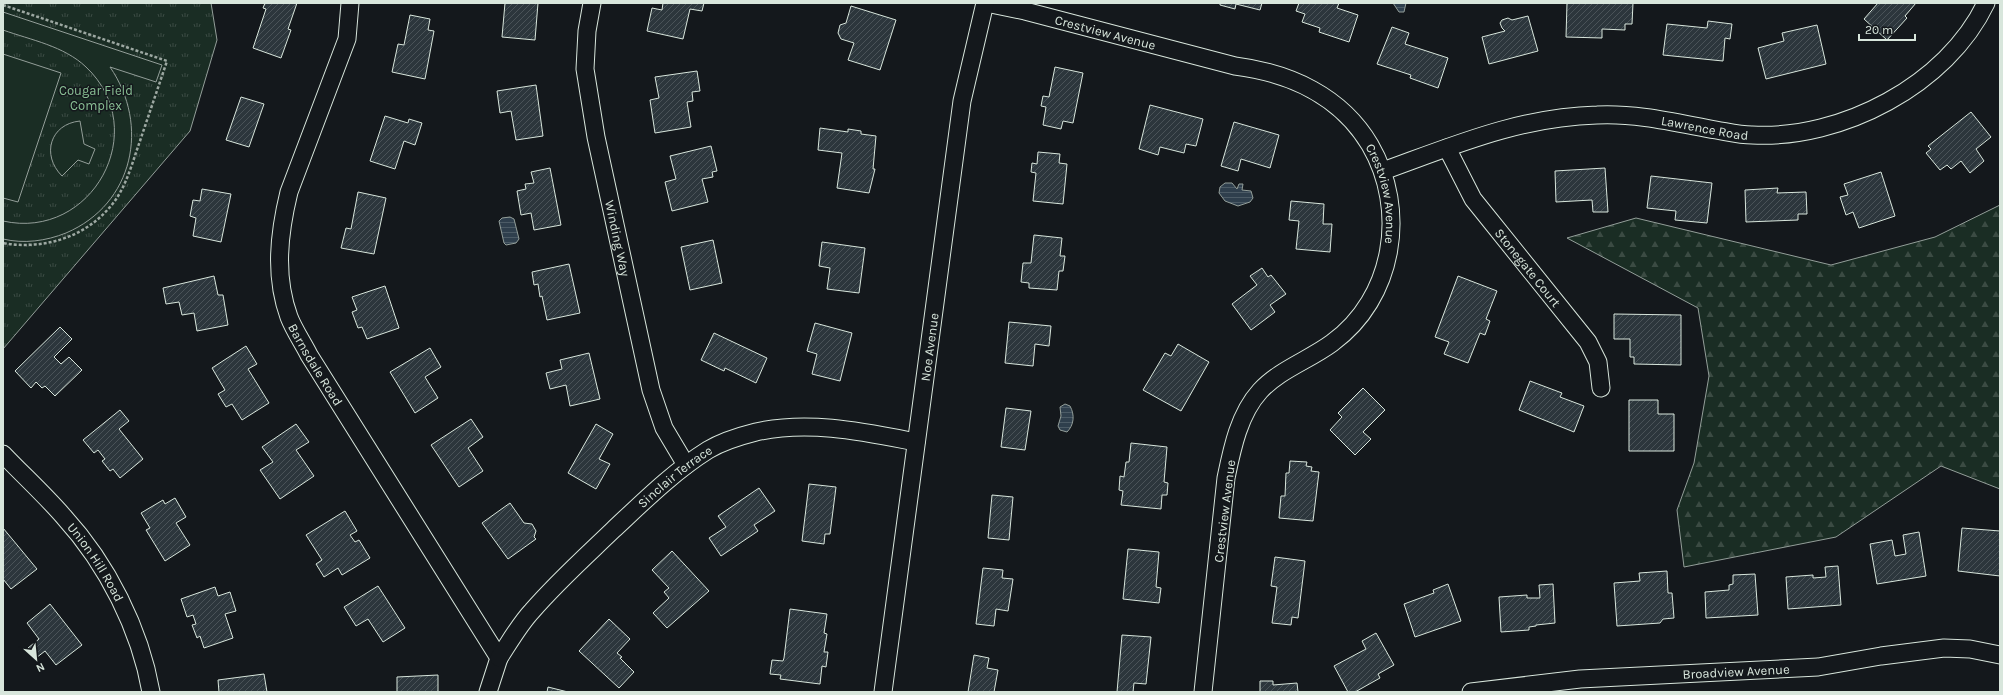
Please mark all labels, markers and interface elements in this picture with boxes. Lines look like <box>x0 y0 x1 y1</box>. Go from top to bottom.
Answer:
street label: Crestview Avenue <box>1053 12 1158 53</box>
scale bar <box>1859 16 1915 42</box>
text: 20 m <box>1865 23 1893 37</box>
park label: Cougar Field Complex <box>59 83 133 113</box>
street label: Lawrence Road <box>1660 113 1749 143</box>
street label: Crestview Avenue <box>1363 141 1398 245</box>
street label: Winding Way <box>602 199 633 278</box>
street label: Stonegate Court <box>1492 226 1564 310</box>
street label: Noe Avenue <box>918 312 942 382</box>
street label: Barnsdale Road <box>285 321 346 408</box>
street label: Sinclair Terrace <box>635 442 715 511</box>
street label: Crestview Avenue <box>1211 458 1238 563</box>
street label: Union Hill Road <box>64 520 127 604</box>
north arrow <box>16 639 56 679</box>
text: N <box>34 660 47 675</box>
street label: Broadview Avenue <box>1682 661 1790 682</box>

